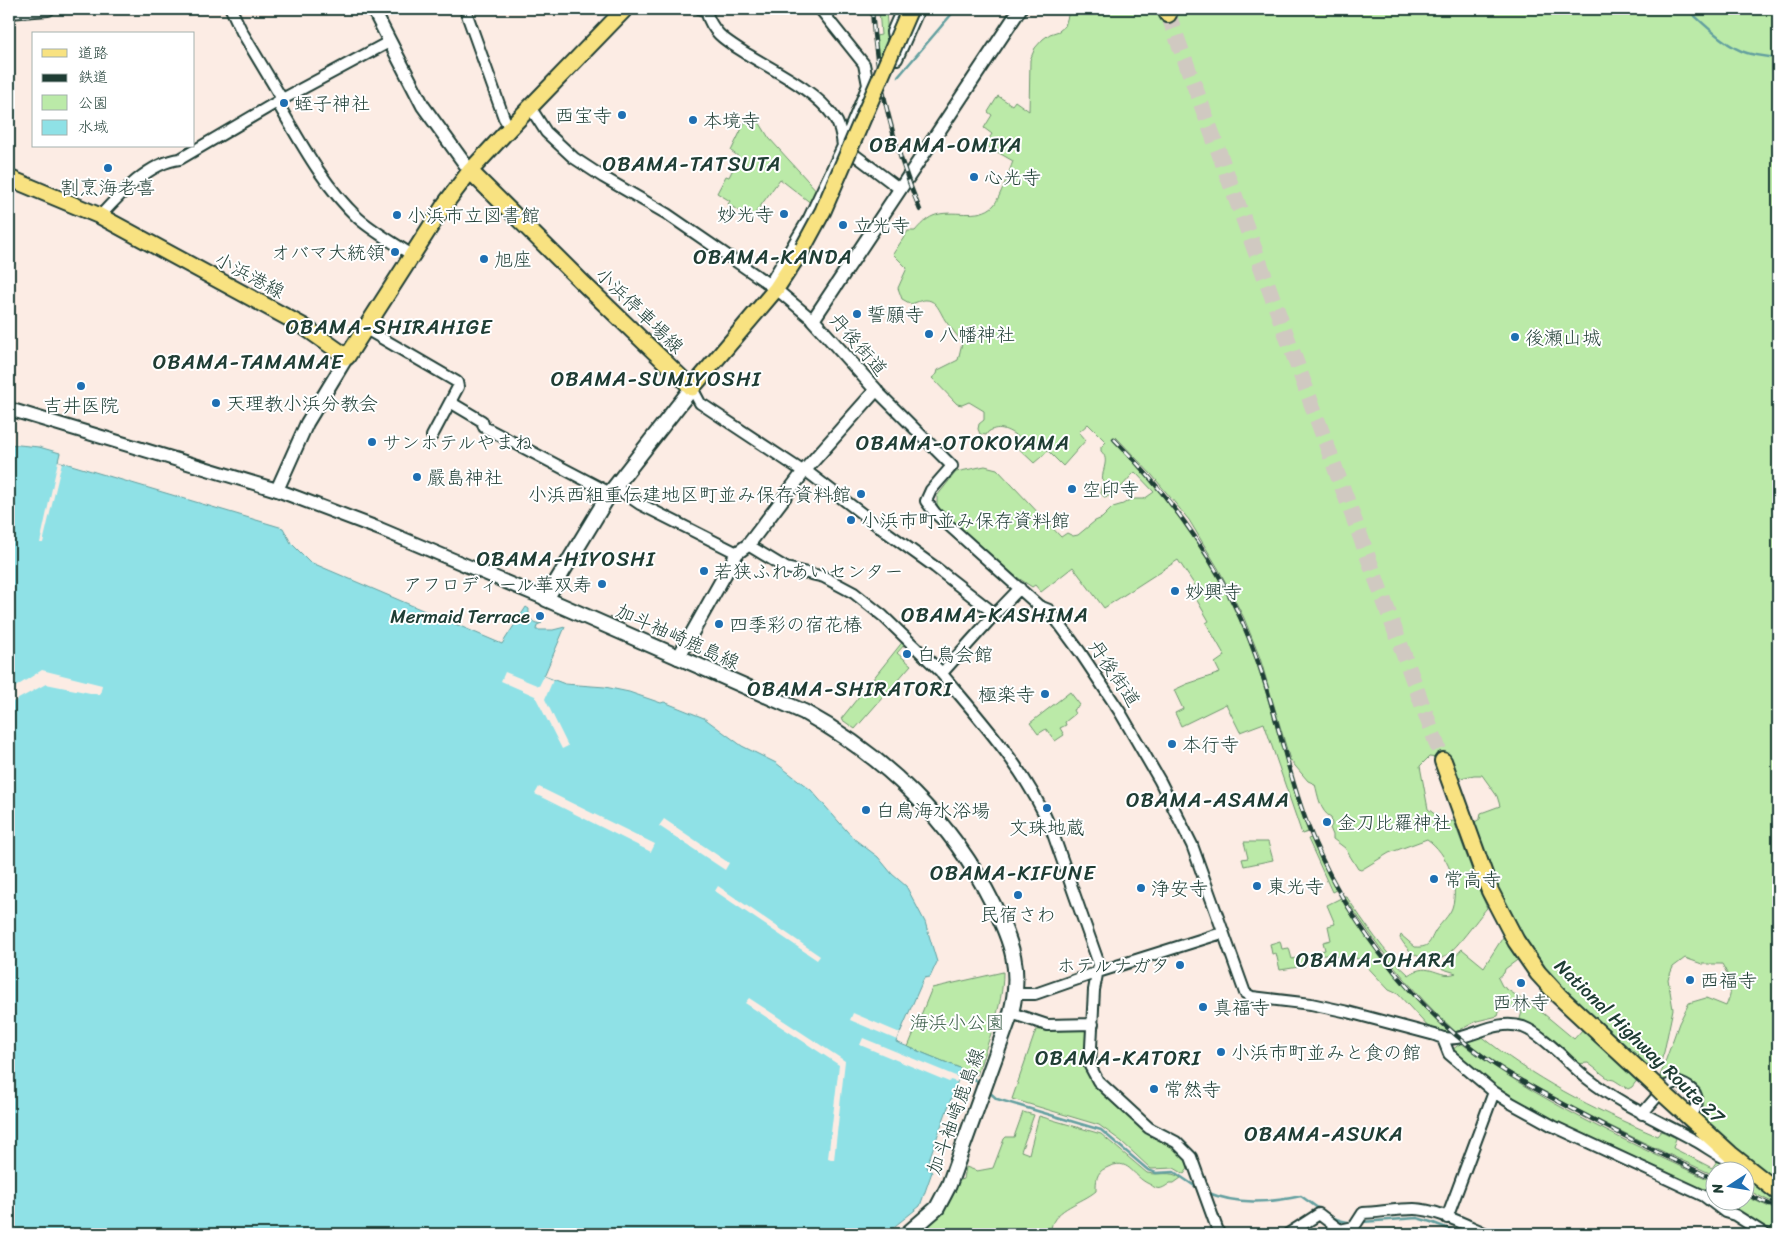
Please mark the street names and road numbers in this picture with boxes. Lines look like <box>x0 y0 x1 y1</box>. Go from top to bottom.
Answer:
street label: 小浜港線 <box>208 243 291 308</box>
street label: 小浜停車場線 <box>587 259 692 362</box>
street label: 丹後街道 <box>821 305 896 384</box>
street label: 加斗袖崎鹿島線 <box>610 594 745 679</box>
street label: 丹後街道 <box>1080 633 1150 714</box>
street label: National Highway Route 27 <box>1547 951 1734 1133</box>
street label: 加斗袖崎鹿島線 <box>917 1043 994 1179</box>

